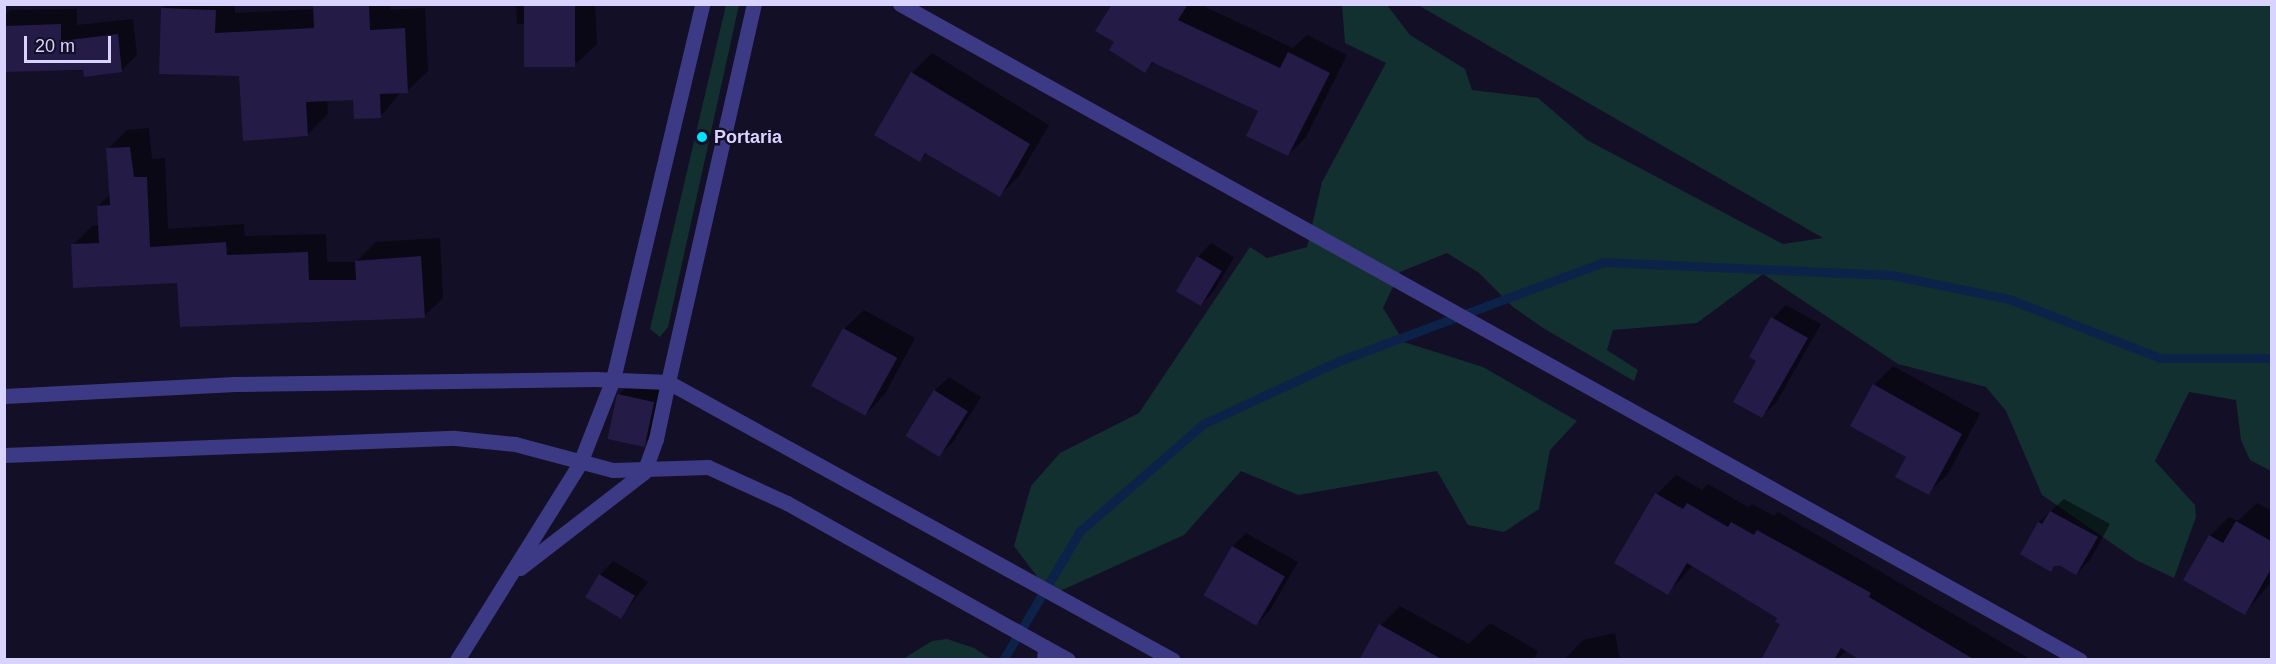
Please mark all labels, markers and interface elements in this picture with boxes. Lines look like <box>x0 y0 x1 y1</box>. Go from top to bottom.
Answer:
scale bar <box>27 24 114 62</box>
text: 20 m <box>35 36 75 56</box>
place label: Portaria <box>714 126 782 148</box>
marker: Portaria <box>695 130 709 144</box>

